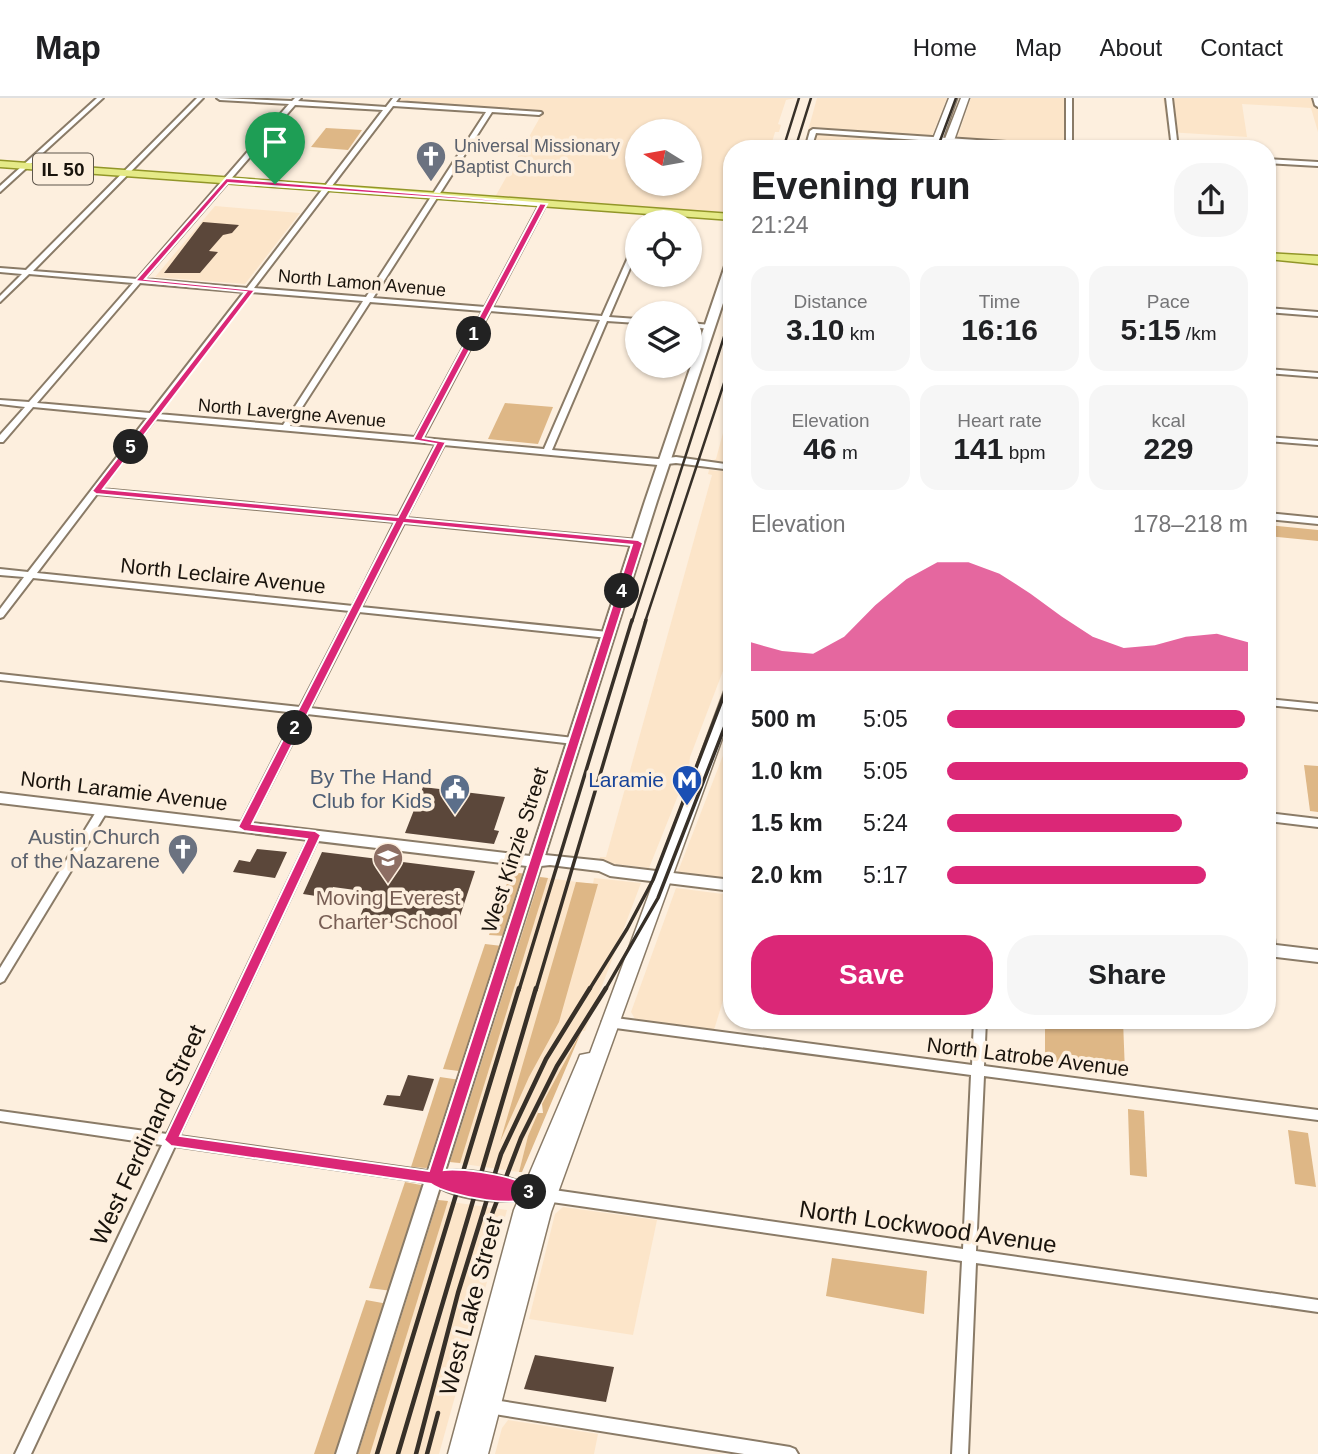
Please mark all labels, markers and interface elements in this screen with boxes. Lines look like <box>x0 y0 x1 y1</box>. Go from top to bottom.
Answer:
text: Map <box>35 29 101 66</box>
text: Home <box>913 34 977 61</box>
text: Map <box>1015 34 1062 61</box>
text: About <box>1100 34 1162 61</box>
text: Contact <box>1200 34 1283 61</box>
pin <box>245 112 305 184</box>
north arrow <box>625 119 702 196</box>
map controls <box>625 119 702 378</box>
icon: arrive <box>256 123 294 161</box>
place label: Universal Missionary Baptist Church <box>454 136 620 177</box>
church icon: Universal Missionary Baptist Church <box>414 139 448 183</box>
road number: IL 50 <box>33 153 93 184</box>
button: share <box>1174 163 1248 237</box>
text: Evening run <box>751 165 971 207</box>
button: locate <box>625 210 702 287</box>
text: 21:24 <box>751 212 809 238</box>
street label: North Lamon Avenue <box>277 266 447 300</box>
text: Distance <box>794 291 867 312</box>
text: Time <box>979 291 1020 312</box>
text: Pace <box>1147 291 1190 312</box>
button: layers <box>625 301 702 378</box>
text: 3.10 <box>786 313 844 346</box>
text: 16:16 <box>961 313 1038 346</box>
text: 5:15 <box>1121 313 1181 346</box>
pin: 1 <box>456 316 491 352</box>
text: 1 <box>468 323 479 344</box>
text: km <box>844 323 875 344</box>
text: /km <box>1181 323 1216 344</box>
street label: North Lavergne Avenue <box>197 395 387 431</box>
text: Elevation <box>791 410 870 431</box>
text: Heart rate <box>957 410 1042 431</box>
text: kcal <box>1152 410 1185 431</box>
pin: 5 <box>114 430 148 464</box>
text: 46 <box>803 432 837 465</box>
text: 141 <box>953 432 1003 465</box>
text: 229 <box>1143 432 1194 465</box>
text: 5 <box>125 436 136 457</box>
text: m <box>837 442 858 463</box>
text: bpm <box>1003 442 1046 463</box>
text: Elevation <box>751 511 846 537</box>
text: 178–218 m <box>1133 511 1248 537</box>
street label: North Leclaire Avenue <box>119 553 327 598</box>
pin: 4 <box>604 574 640 608</box>
text: 4 <box>616 580 627 601</box>
text: 500 m <box>751 706 816 732</box>
text: 5:05 <box>863 706 908 732</box>
pin: 2 <box>278 710 312 746</box>
text: 2 <box>289 717 300 738</box>
text: 1.0 km <box>751 758 823 784</box>
text: 5:05 <box>863 758 908 784</box>
metro station icon: Laramie <box>670 763 704 807</box>
street label: West Kinzie Street <box>477 764 552 935</box>
place label: By The Hand Club for Kids <box>310 765 432 812</box>
street label: North Laramie Avenue <box>19 766 229 815</box>
place label: Laramie <box>588 768 664 791</box>
public building icon: By The Hand Club for Kids <box>438 772 472 816</box>
text: 1.5 km <box>751 810 823 836</box>
text: 5:24 <box>863 810 908 836</box>
place label: Austin Church of the Nazarene <box>11 825 160 872</box>
church icon: Austin Church of the Nazarene <box>166 832 200 876</box>
school or university icon: Moving Everest Charter School <box>371 841 405 885</box>
text: 2.0 km <box>751 862 823 888</box>
text: 5:17 <box>863 862 908 888</box>
place label: Moving Everest Charter School <box>316 886 461 933</box>
button: Save <box>751 935 993 1015</box>
button: Share <box>1007 935 1248 1015</box>
street label: West Ferdinand Street <box>85 1020 211 1249</box>
street label: North Latrobe Avenue <box>925 1033 1131 1080</box>
pin: 3 <box>512 1174 546 1210</box>
text: 3 <box>523 1181 534 1202</box>
street label: North Lockwood Avenue <box>798 1195 1059 1258</box>
street label: West Lake Street <box>434 1213 507 1398</box>

